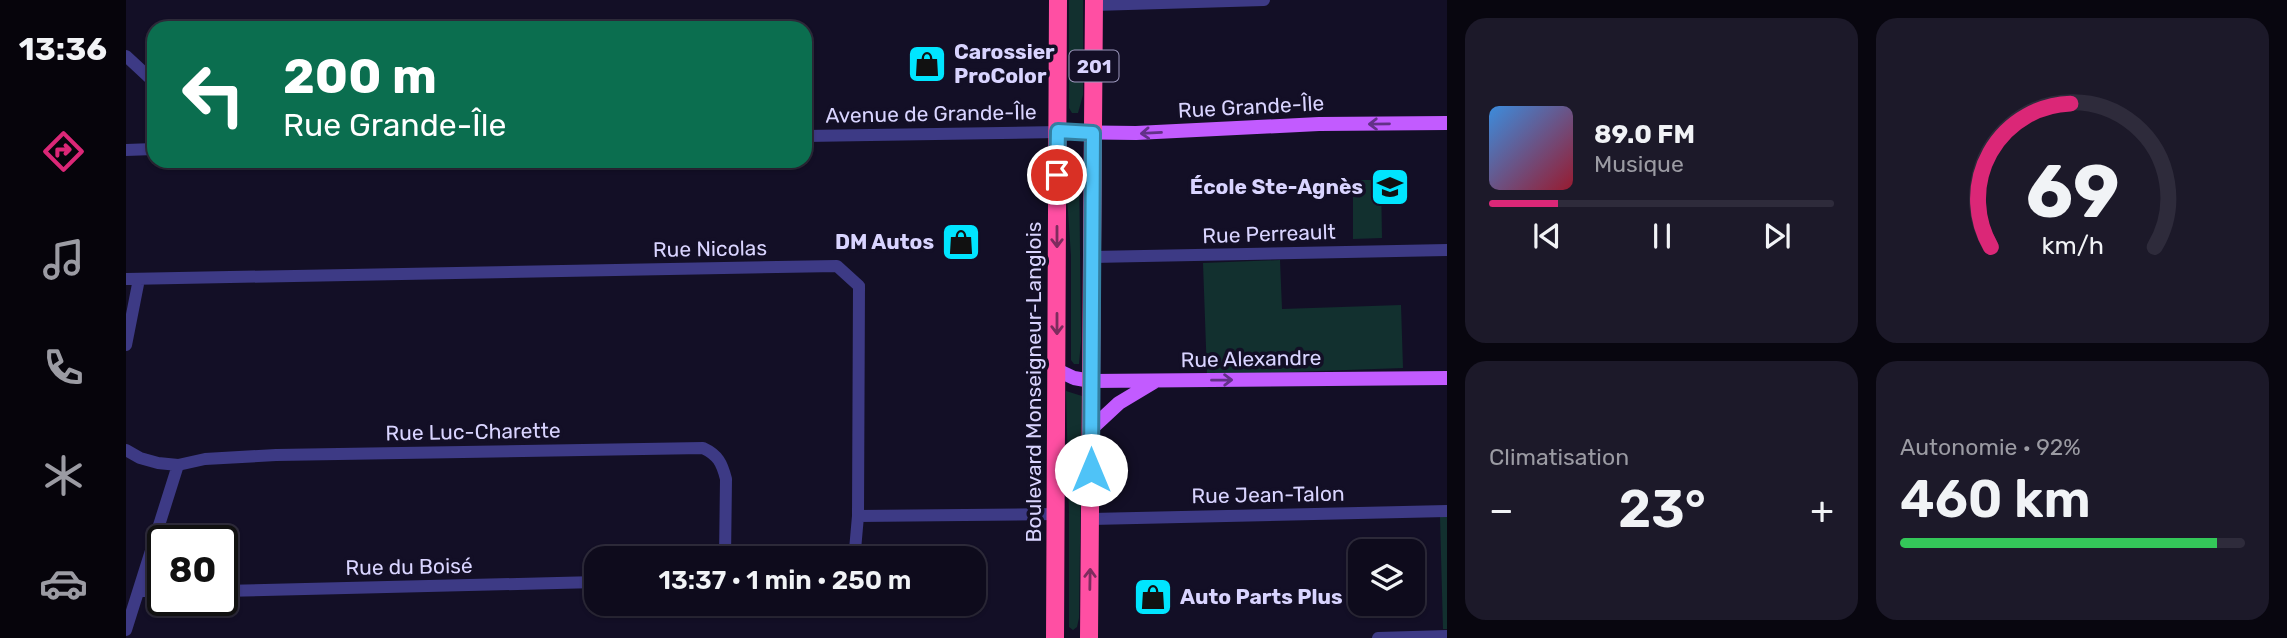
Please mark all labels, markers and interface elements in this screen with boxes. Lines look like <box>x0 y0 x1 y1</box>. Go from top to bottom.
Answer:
text: 13:36 <box>19 30 107 68</box>
place label: Carossier ProColor <box>954 39 1055 88</box>
shop icon: Carossier ProColor <box>906 43 948 85</box>
text: 200 m <box>283 47 437 105</box>
icon: left <box>168 49 259 140</box>
road number: 201 <box>1070 50 1118 82</box>
street label: Rue Grande-Île <box>1177 90 1325 123</box>
street label: Avenue de Grande-Île <box>825 99 1037 128</box>
text: Rue Grande-Île <box>283 106 506 144</box>
one-way arrow <box>1368 117 1391 131</box>
text: 89.0 FM <box>1594 119 1695 150</box>
one-way arrow <box>1140 126 1163 139</box>
icon: directions <box>39 127 88 176</box>
pin <box>1027 145 1087 205</box>
text: 69 <box>2025 149 2120 235</box>
text: Musique <box>1594 150 1684 178</box>
icon: arrive <box>1038 156 1076 194</box>
school or university icon: École Ste-Agnès <box>1369 166 1411 208</box>
place label: École Ste-Agnès <box>1190 174 1363 199</box>
icon: previous <box>1528 217 1566 255</box>
icon: pause <box>1643 217 1681 255</box>
icon: next <box>1758 217 1796 255</box>
street label: Rue Perreault <box>1202 219 1336 248</box>
shop icon: DM Autos <box>940 221 982 263</box>
street label: Boulevard Monseigneur-Langlois <box>1021 222 1046 542</box>
one-way arrow <box>1050 225 1064 248</box>
place label: DM Autos <box>835 229 934 254</box>
text: km/h <box>2041 231 2104 260</box>
icon: music <box>39 235 88 284</box>
street label: Rue Nicolas <box>653 235 767 262</box>
one-way arrow <box>1050 313 1064 336</box>
icon: phone <box>39 343 88 392</box>
street label: Rue Alexandre <box>1180 345 1322 372</box>
one-way arrow <box>1210 374 1233 387</box>
street label: Rue Luc-Charette <box>385 417 561 446</box>
position arrow <box>1054 433 1128 507</box>
text: Autonomie · 92% <box>1900 433 2081 461</box>
text: Climatisation <box>1489 443 1629 471</box>
icon: climate <box>39 451 88 500</box>
text: 460 km <box>1900 468 2091 530</box>
text: 23° <box>1618 478 1706 540</box>
street label: Rue Jean-Talon <box>1191 481 1345 508</box>
text: − <box>1489 487 1514 533</box>
text: + <box>1810 487 1834 533</box>
speed limit sign: 80 <box>147 525 238 616</box>
map controls <box>1348 539 1425 616</box>
button: layers <box>1348 539 1425 616</box>
street label: Rue du Boisé <box>345 553 473 580</box>
icon: car <box>39 559 88 608</box>
text: 13:37 · 1 min · 250 m <box>658 565 912 596</box>
one-way arrow <box>1084 567 1097 590</box>
shop icon: Auto Parts Plus <box>1132 576 1174 618</box>
place label: Auto Parts Plus <box>1180 584 1343 609</box>

